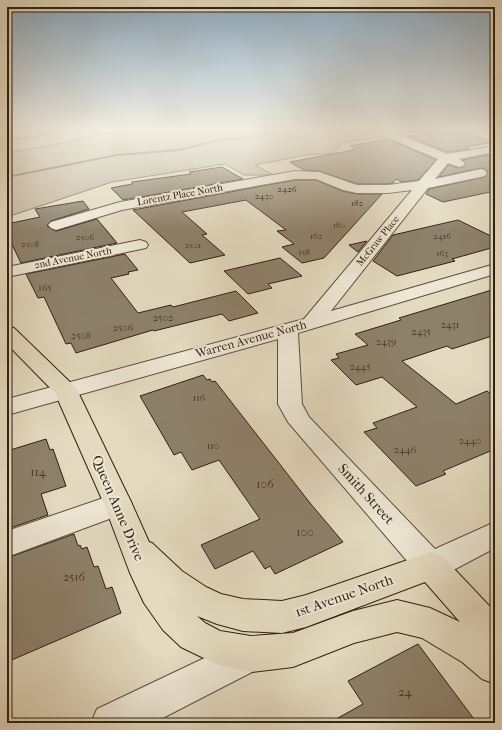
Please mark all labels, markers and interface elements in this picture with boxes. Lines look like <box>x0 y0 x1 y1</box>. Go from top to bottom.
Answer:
street label: Lorentz Place North <box>136 181 224 208</box>
house number: 2426 <box>277 184 297 194</box>
house number: 2430 <box>255 191 273 201</box>
house number: 182 <box>351 198 364 208</box>
street label: McGraw Place <box>354 213 402 269</box>
house number: 180 <box>333 220 345 230</box>
house number: 162 <box>310 231 323 241</box>
house number: 2416 <box>433 231 451 241</box>
house number: 2506 <box>76 232 94 242</box>
house number: 2508 <box>21 239 39 249</box>
house number: 2501 <box>185 240 201 250</box>
street label: 2nd Avenue North <box>33 245 113 271</box>
house number: 158 <box>298 247 310 257</box>
house number: 163 <box>436 248 448 258</box>
house number: 165 <box>38 282 52 294</box>
house number: 2502 <box>153 312 173 324</box>
street label: Warren Avenue North <box>193 317 308 361</box>
house number: 2431 <box>441 319 459 331</box>
house number: 2506 <box>113 322 134 334</box>
house number: 2435 <box>411 326 431 338</box>
house number: 2508 <box>71 330 91 342</box>
house number: 2439 <box>376 336 396 348</box>
house number: 2445 <box>349 361 371 373</box>
house number: 116 <box>193 392 206 404</box>
house number: 2440 <box>459 435 481 447</box>
house number: 110 <box>207 440 219 452</box>
house number: 2446 <box>394 444 417 456</box>
street label: Queen Anne Drive <box>88 453 148 563</box>
street label: Smith Street <box>334 460 398 528</box>
house number: 114 <box>30 465 47 479</box>
house number: 106 <box>256 477 274 491</box>
house number: 100 <box>296 525 314 539</box>
house number: 2516 <box>63 570 86 584</box>
street label: 1st Avenue North <box>293 571 395 621</box>
house number: 24 <box>398 685 413 699</box>

